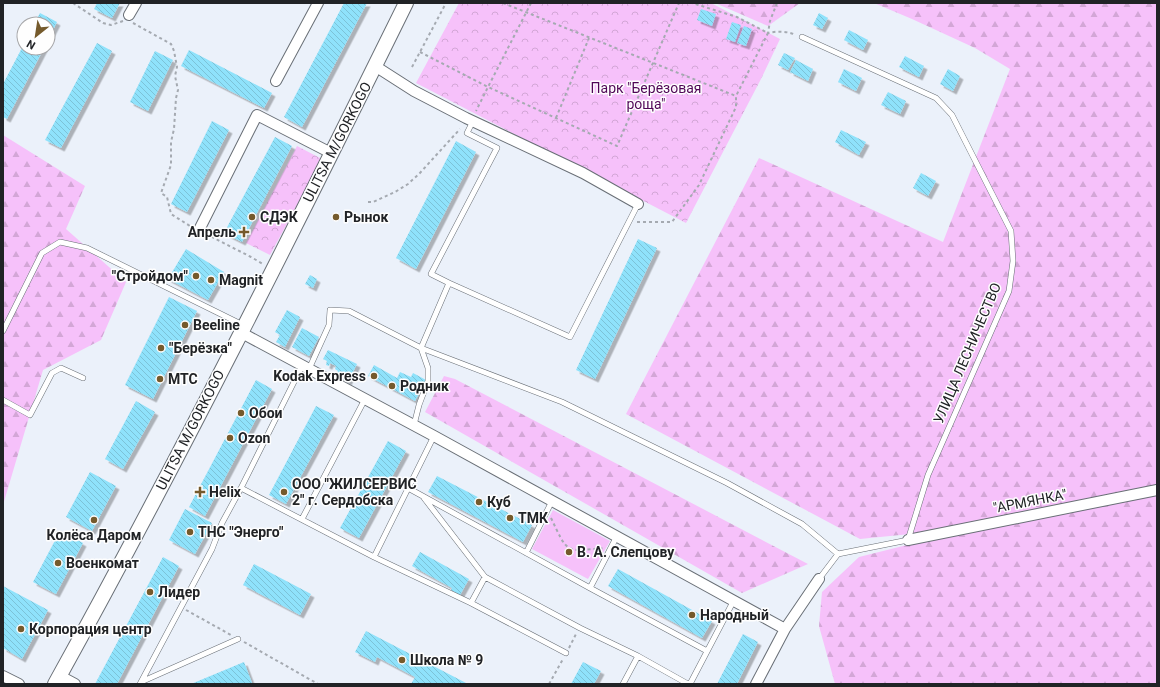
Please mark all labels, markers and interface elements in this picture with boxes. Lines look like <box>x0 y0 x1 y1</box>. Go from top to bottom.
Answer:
north arrow <box>16 16 56 56</box>
text: N <box>24 37 38 52</box>
street label: ULITSA M/GORKOGO <box>300 79 374 205</box>
park label: Парк "Берёзовая роща" <box>591 80 701 112</box>
place label: СДЭК <box>260 209 299 225</box>
place label: Рынок <box>344 209 388 225</box>
marker: СДЭК <box>247 212 257 222</box>
marker: Рынок <box>331 212 341 222</box>
place label: Апрель <box>188 224 236 240</box>
marker: Апрель <box>239 227 249 237</box>
place label: "Стройдом" <box>112 268 189 284</box>
marker: "Стройдом" <box>191 271 201 281</box>
place label: Magnit <box>219 272 263 288</box>
marker: Magnit <box>206 275 216 285</box>
street label: УЛИЦА ЛЕСНИЧЕСТВО <box>930 280 1004 426</box>
place label: Beeline <box>193 317 240 333</box>
marker: Beeline <box>180 320 190 330</box>
place label: "Берёзка" <box>169 340 233 356</box>
marker: "Берёзка" <box>156 343 166 353</box>
street label: ULITSA M/GORKOGO <box>153 367 227 493</box>
place label: Kodak Express <box>273 368 366 384</box>
place label: МТС <box>168 371 198 387</box>
marker: Kodak Express <box>369 371 379 381</box>
marker: МТС <box>155 374 165 384</box>
place label: Родник <box>400 378 449 394</box>
marker: Родник <box>387 381 397 391</box>
place label: Обои <box>249 405 283 421</box>
marker: Обои <box>236 408 246 418</box>
place label: Ozon <box>238 430 271 446</box>
marker: Ozon <box>225 433 235 443</box>
place label: ООО "ЖИЛСЕРВИС 2" г. Сердобска <box>292 476 417 508</box>
place label: Helix <box>209 484 242 500</box>
marker: Helix <box>194 486 206 498</box>
street label: "АРМЯНКА" <box>992 486 1068 516</box>
marker: ООО "ЖИЛСЕРВИС 2" г. Сердобска <box>279 487 289 497</box>
place label: Куб <box>487 494 511 510</box>
marker: Куб <box>474 497 484 507</box>
place label: ТМК <box>518 510 549 526</box>
marker: ТМК <box>505 513 515 523</box>
marker: Колёса Даром <box>89 515 99 525</box>
place label: ТНС "Энерго" <box>198 524 284 540</box>
place label: Колёса Даром <box>47 527 141 543</box>
marker: ТНС "Энерго" <box>185 527 195 537</box>
place label: В. А. Слепцову <box>577 544 675 560</box>
marker: В. А. Слепцову <box>564 547 574 557</box>
place label: Военкомат <box>66 555 139 571</box>
marker: Военкомат <box>53 558 63 568</box>
place label: Лидер <box>158 584 200 600</box>
marker: Лидер <box>145 587 155 597</box>
place label: Народный <box>700 607 769 623</box>
marker: Народный <box>687 610 697 620</box>
place label: Корпорация центр <box>29 621 152 637</box>
marker: Корпорация центр <box>16 624 26 634</box>
place label: Школа № 9 <box>410 652 483 668</box>
marker: Школа № 9 <box>397 655 407 665</box>

